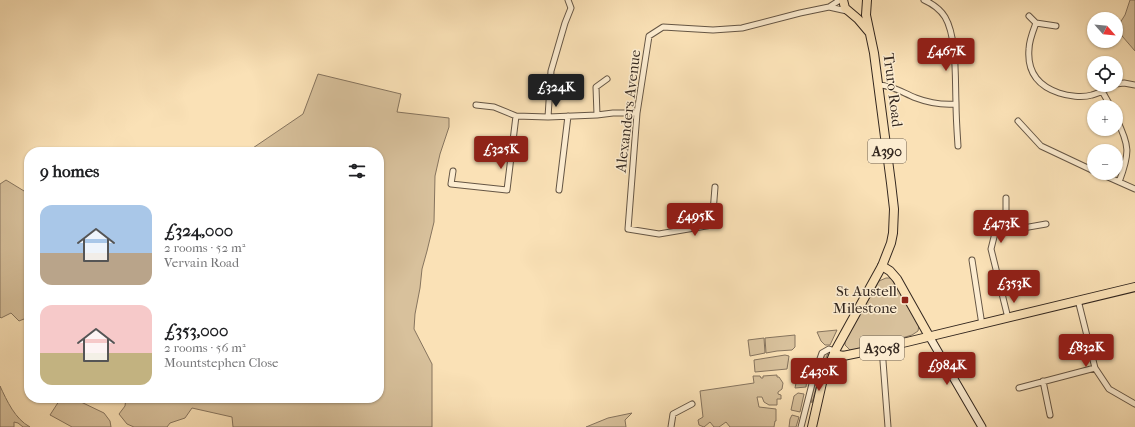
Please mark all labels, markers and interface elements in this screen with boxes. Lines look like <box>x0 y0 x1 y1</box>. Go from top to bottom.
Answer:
north arrow <box>1087 12 1123 48</box>
map controls <box>1087 12 1123 180</box>
pin: £467K <box>918 38 974 72</box>
text: £467K <box>926 43 966 58</box>
street label: Alexanders Avenue <box>611 48 645 174</box>
street label: Truro Road <box>880 52 907 129</box>
button: locate <box>1087 56 1123 92</box>
pin: £324K <box>528 74 584 108</box>
text: £324K <box>537 79 575 94</box>
button: + <box>1087 100 1123 136</box>
pin: £325K <box>473 136 529 170</box>
road number: A390 <box>868 139 906 163</box>
text: £325K <box>483 141 519 156</box>
button: − <box>1087 144 1123 180</box>
icon: filters <box>346 160 368 182</box>
text: 9 homes <box>40 161 99 181</box>
pin: £495K <box>667 203 723 237</box>
text: £495K <box>676 208 714 223</box>
pin: £473K <box>973 210 1029 244</box>
text: £473K <box>982 215 1020 230</box>
text: £324,000 <box>164 220 233 240</box>
icon: home <box>72 221 120 269</box>
text: 2 rooms · 52 m² <box>164 240 245 255</box>
text: Vervain Road <box>164 255 239 270</box>
pin: £353K <box>986 270 1042 304</box>
text: £353K <box>997 275 1031 290</box>
place label: St Austell Milestone <box>833 282 898 317</box>
marker: St Austell Milestone <box>900 295 910 305</box>
text: £353,000 <box>164 320 228 340</box>
icon: home <box>72 321 120 369</box>
pin: £832K <box>1058 334 1114 368</box>
road number: A3058 <box>860 336 904 360</box>
text: £832K <box>1068 339 1104 354</box>
text: 2 rooms · 56 m² <box>164 340 246 355</box>
pin: £984K <box>919 352 975 386</box>
text: Mountstephen Close <box>164 355 279 370</box>
text: £984K <box>927 357 967 372</box>
pin: £430K <box>791 358 847 392</box>
text: £430K <box>800 363 838 378</box>

